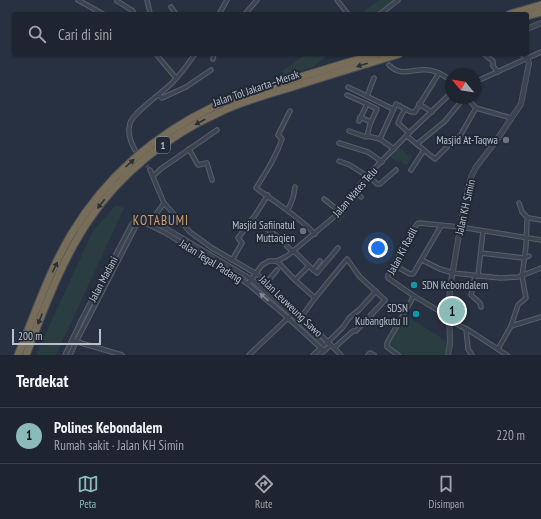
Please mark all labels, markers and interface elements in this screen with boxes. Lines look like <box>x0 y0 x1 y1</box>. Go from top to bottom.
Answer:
search box <box>12 12 529 56</box>
icon: search <box>26 23 48 45</box>
text: Cari di sini <box>58 25 112 44</box>
one-way arrow <box>356 62 368 68</box>
street label: Jalan Tol Jakarta–Merak <box>210 67 301 110</box>
north arrow <box>445 68 481 104</box>
one-way arrow <box>194 119 206 125</box>
place label: Masjid At-Taqwa <box>436 133 498 147</box>
marker: Masjid At-Taqwa <box>501 135 511 145</box>
road number: 1 <box>156 137 170 153</box>
one-way arrow <box>125 158 135 167</box>
street label: Jalan Wates Telu <box>329 164 381 220</box>
street label: Jalan KH Simin <box>452 178 478 237</box>
one-way arrow <box>97 199 105 210</box>
district label: KOTABUMI <box>133 212 189 229</box>
place label: Masjid Safiinatul Muttaqien <box>232 218 295 245</box>
street label: Jalan Ki Radil <box>383 225 420 278</box>
marker: Masjid Safiinatul Muttaqien <box>298 226 308 236</box>
street label: Jalan Tegal Padang <box>176 236 245 286</box>
your location <box>368 238 388 258</box>
street label: Jalan Madani <box>85 254 121 305</box>
one-way arrow <box>52 261 58 273</box>
street label: Jalan Leuweung Sawo <box>256 272 326 340</box>
place label: SDN Kebondalem <box>422 278 488 292</box>
marker: SDN Kebondalem <box>409 280 419 290</box>
one-way arrow <box>259 292 269 301</box>
pin: 1 <box>439 296 465 326</box>
place label: SDSN Kubangkutu II <box>355 301 408 328</box>
marker: SDSN Kubangkutu II <box>411 309 421 319</box>
one-way arrow <box>37 313 43 325</box>
scale bar <box>12 327 101 346</box>
text: 200 m <box>18 329 42 343</box>
text: Terdekat <box>16 370 68 392</box>
text: Polines Kebondalem <box>54 418 162 437</box>
text: 1 <box>26 427 32 444</box>
text: 220 m <box>496 427 525 444</box>
text: Rumah sakit · Jalan KH Simin <box>54 437 184 454</box>
tab: Peta <box>77 473 99 511</box>
tab: Rute <box>253 473 275 511</box>
tab: Disimpan <box>429 473 464 511</box>

